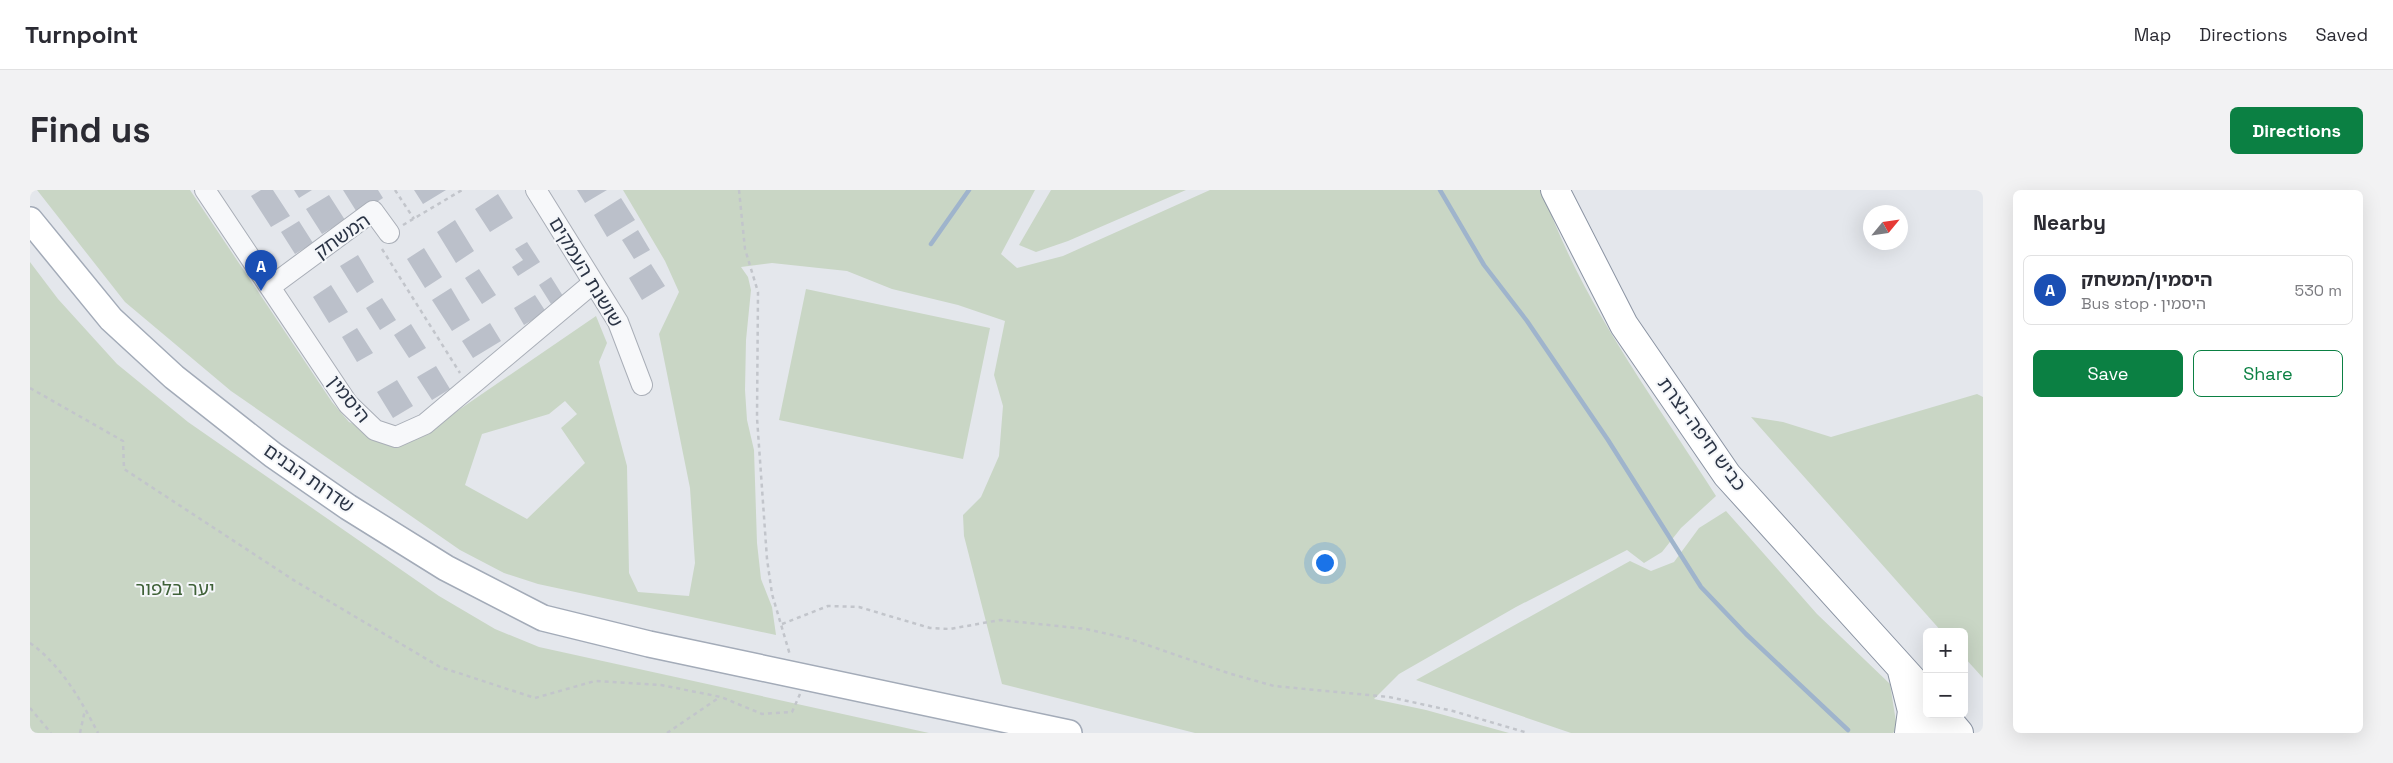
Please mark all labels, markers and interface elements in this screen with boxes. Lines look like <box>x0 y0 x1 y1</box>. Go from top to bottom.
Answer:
text: Turnpoint <box>25 19 138 50</box>
text: Map <box>2134 23 2171 46</box>
text: Directions <box>2199 23 2288 46</box>
text: Saved <box>2316 23 2368 46</box>
button: Directions <box>2230 107 2363 154</box>
text: Find us <box>30 108 151 152</box>
north arrow <box>1863 205 1908 250</box>
street label: המשחק <box>309 208 375 264</box>
text: Nearby <box>2033 209 2106 236</box>
street label: שושנת העמקים <box>543 212 629 332</box>
pin: A <box>245 250 277 291</box>
text: היסמין/המשחק <box>2081 267 2212 292</box>
text: A <box>2045 280 2055 301</box>
text: 530 m <box>2295 280 2342 301</box>
text: Bus stop · היסמין <box>2081 293 2206 314</box>
button: Save <box>2033 350 2183 397</box>
button: Share <box>2193 350 2343 397</box>
street label: היסמין <box>322 370 376 428</box>
street label: כביש חיפה-נצרת <box>1652 372 1752 496</box>
street label: שדרות הבנים <box>259 438 359 518</box>
your location <box>1312 550 1338 576</box>
park label: יער בלפור <box>135 576 215 601</box>
map controls <box>1923 628 1968 718</box>
button: + <box>1923 628 1968 673</box>
button: − <box>1923 673 1968 718</box>

